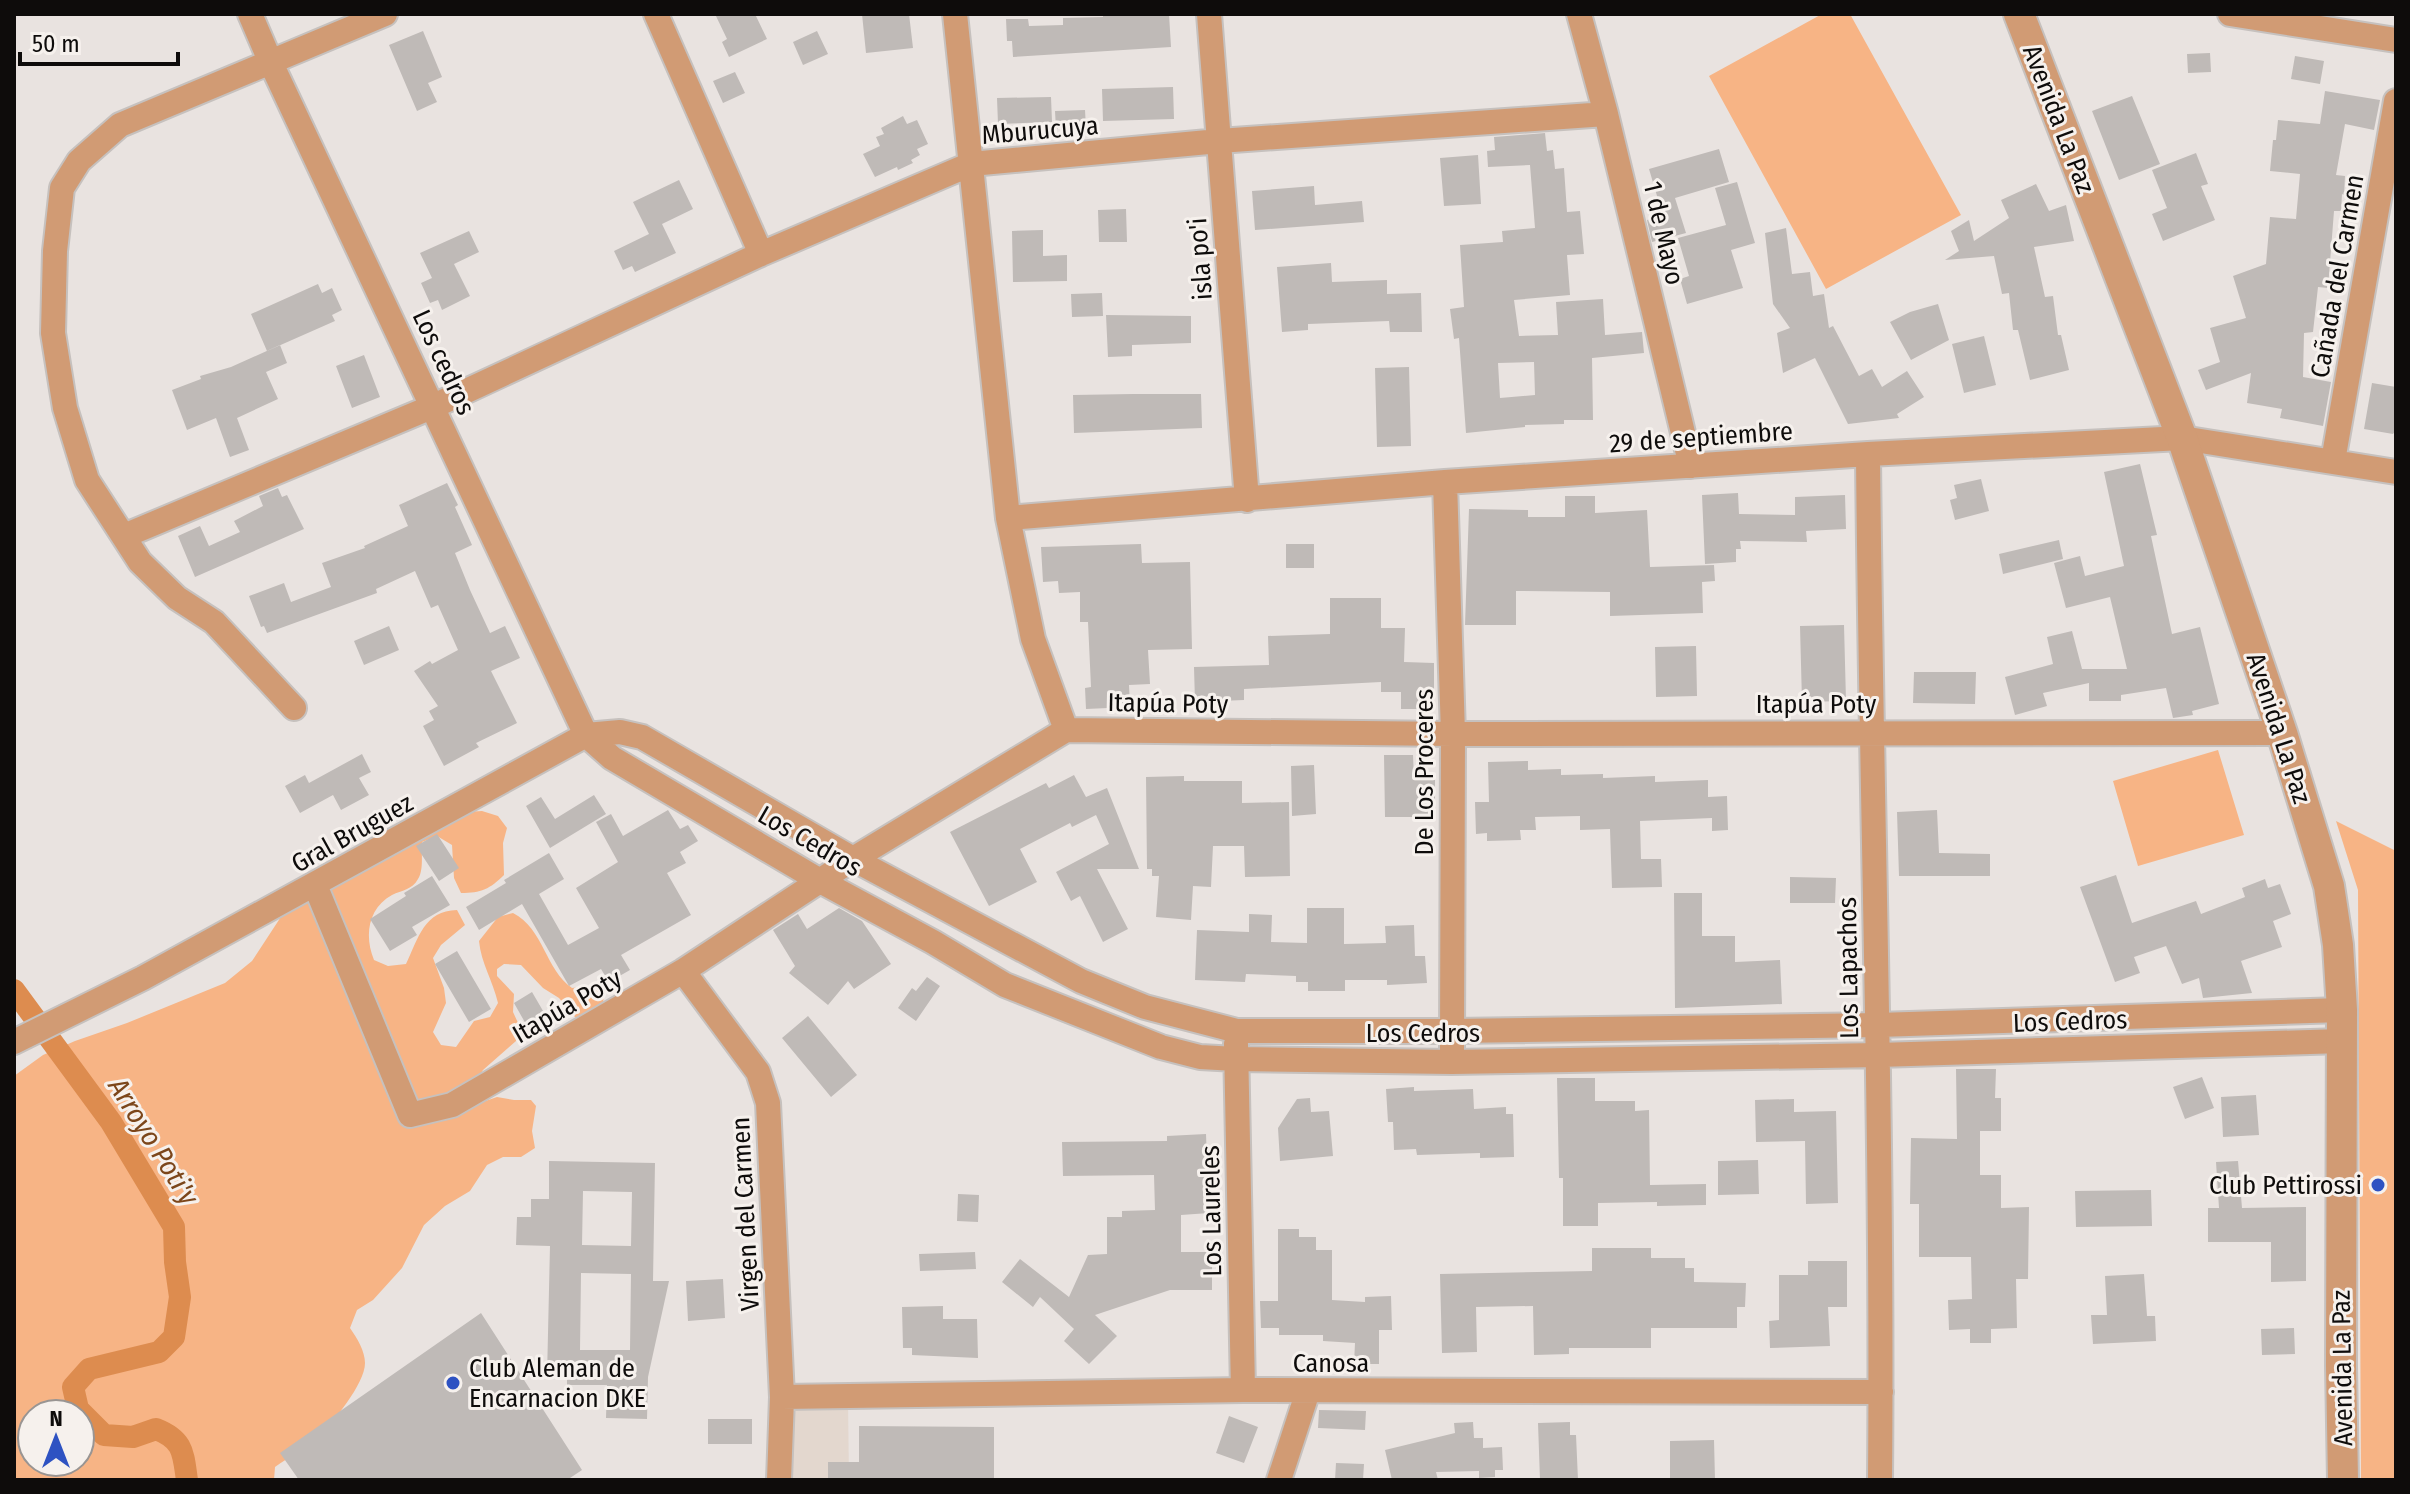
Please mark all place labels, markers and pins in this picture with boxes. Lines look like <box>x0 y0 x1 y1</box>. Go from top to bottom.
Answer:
place label: Club Pettirossi <box>2209 1170 2362 1201</box>
marker: Club Pettirossi <box>2369 1176 2387 1194</box>
place label: Club Aleman de Encarnacion DKE <box>469 1353 646 1414</box>
marker: Club Aleman de Encarnacion DKE <box>444 1374 462 1392</box>

